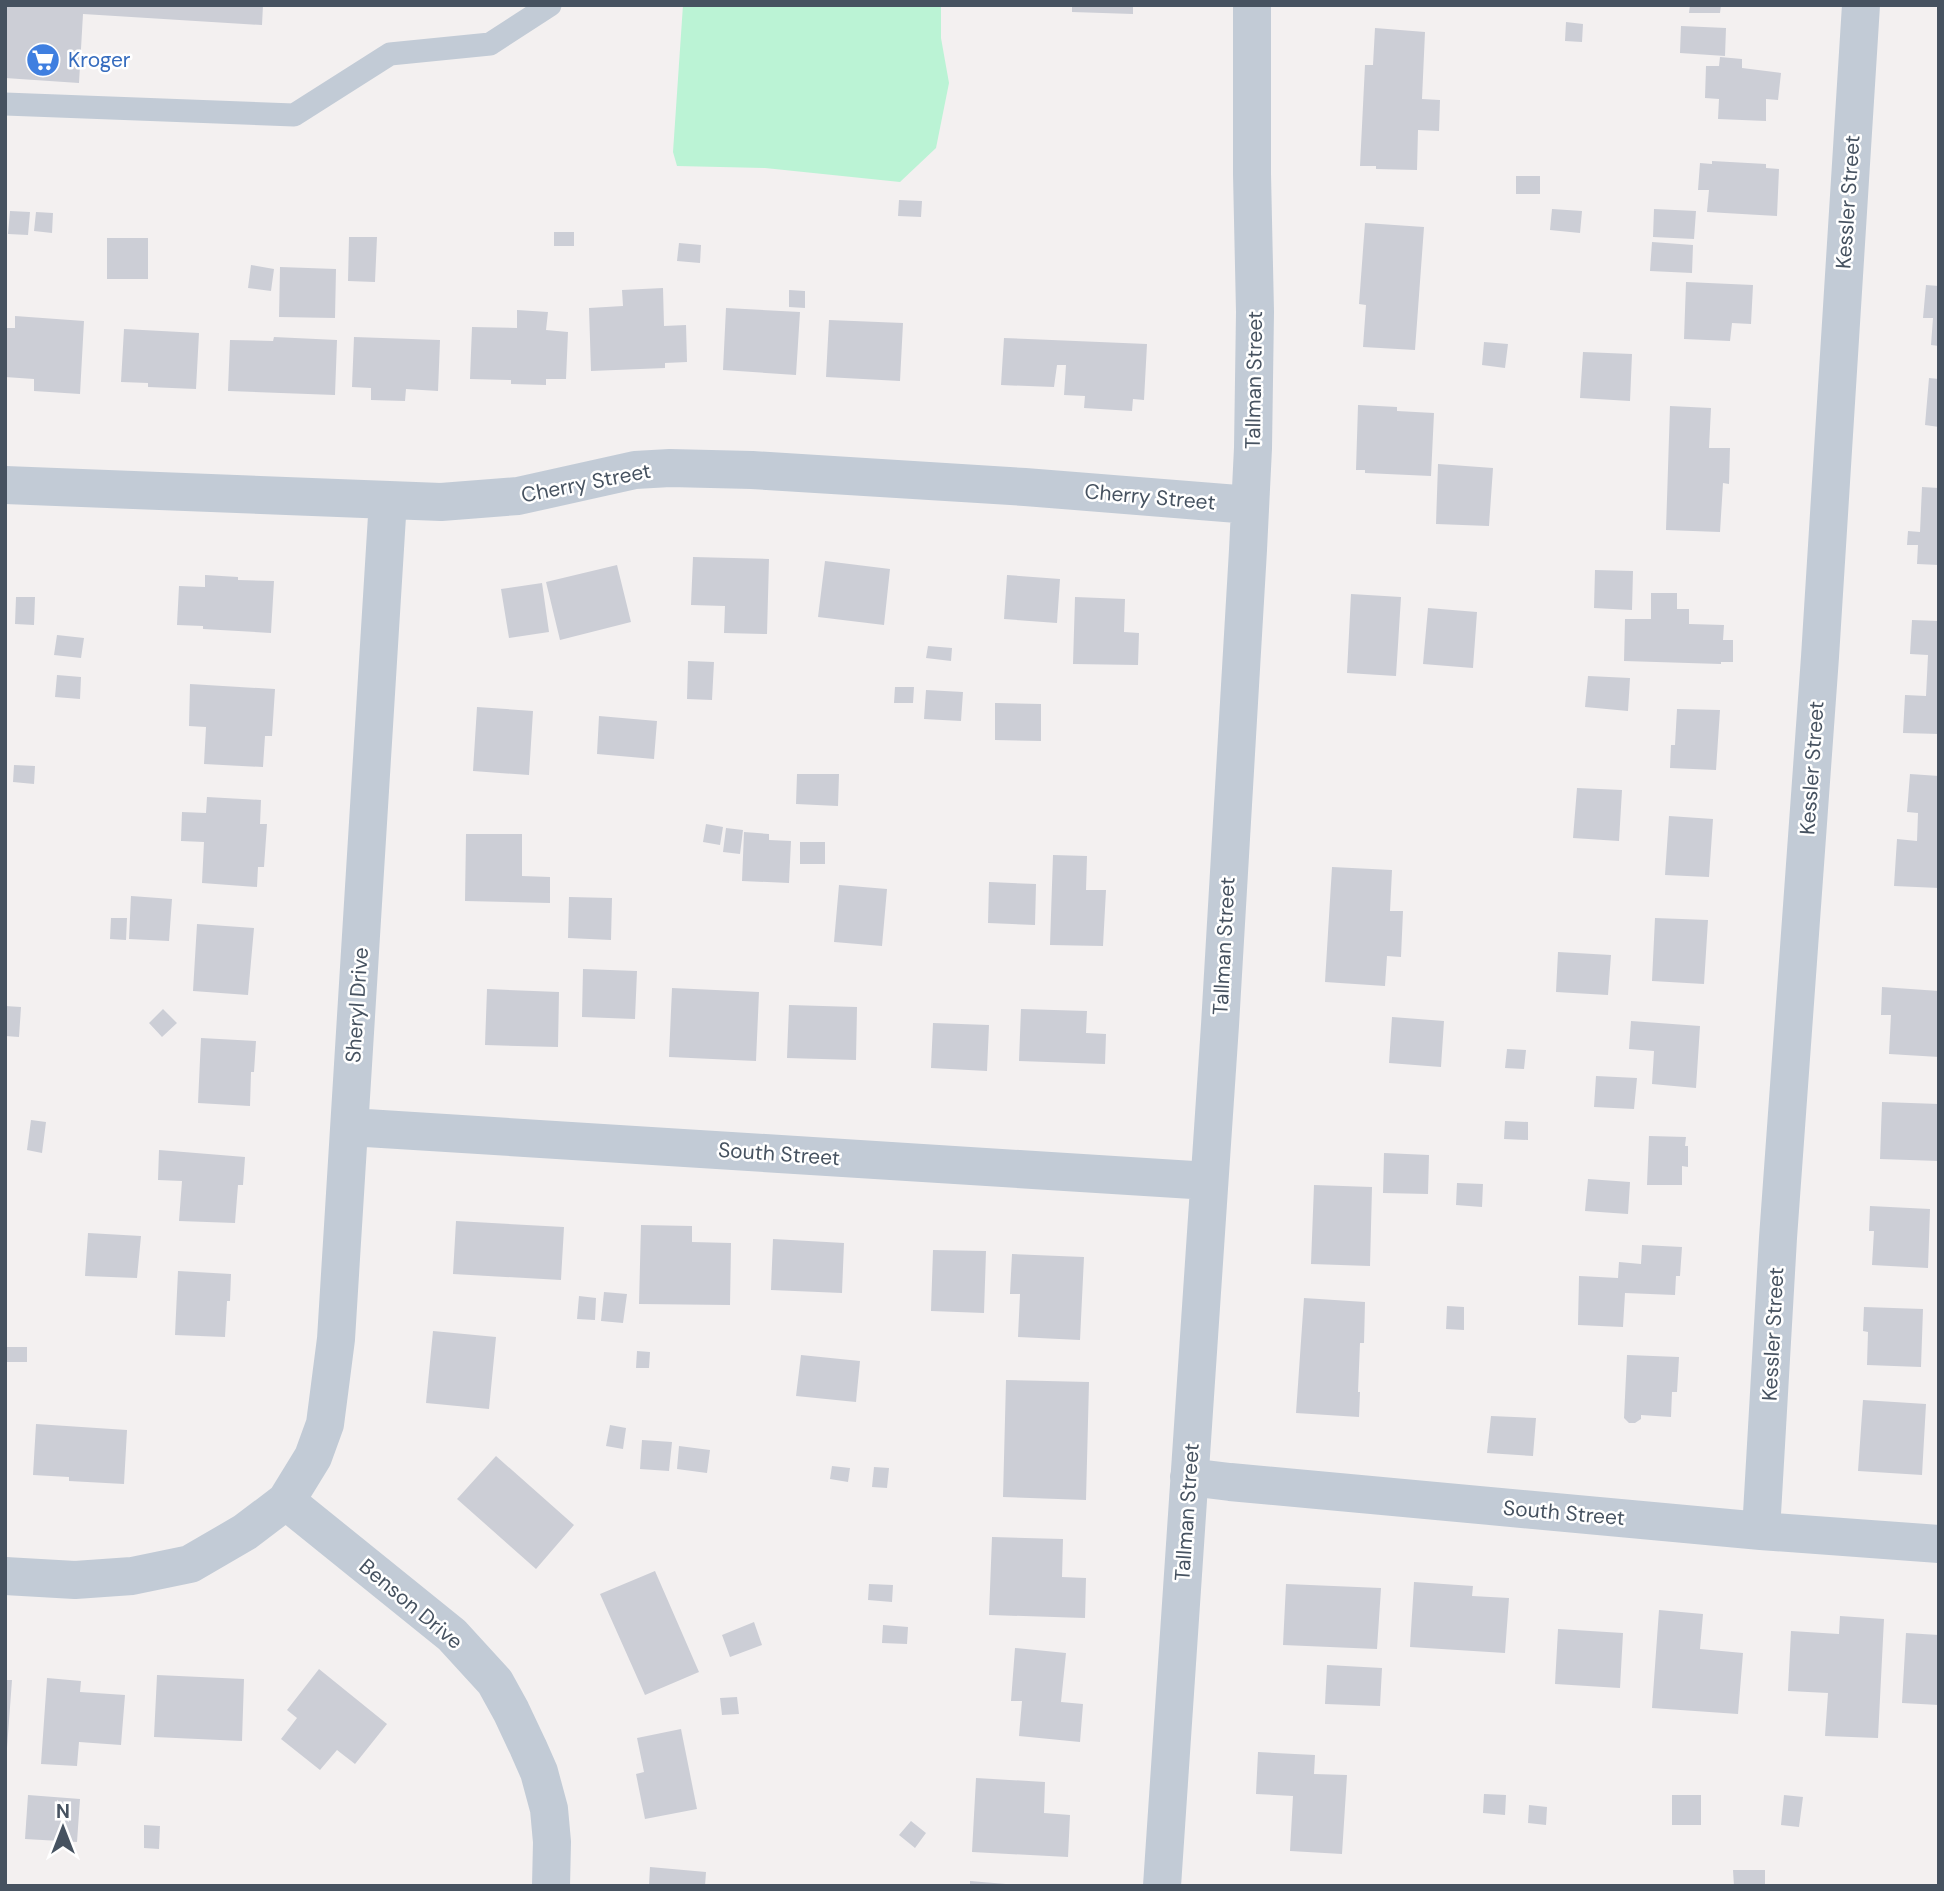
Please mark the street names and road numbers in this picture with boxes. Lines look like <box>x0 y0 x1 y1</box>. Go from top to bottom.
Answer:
street label: Kessler Street <box>1829 134 1867 270</box>
street label: Tallman Street <box>1239 311 1269 449</box>
street label: Cherry Street <box>519 457 653 509</box>
street label: Cherry Street <box>1083 477 1217 517</box>
street label: Kessler Street <box>1793 700 1831 836</box>
street label: Tallman Street <box>1206 876 1242 1016</box>
street label: Sheryl Drive <box>339 946 375 1064</box>
street label: South Street <box>717 1136 841 1172</box>
street label: Kessler Street <box>1756 1266 1790 1402</box>
street label: Tallman Street <box>1168 1442 1206 1582</box>
street label: South Street <box>1502 1494 1626 1532</box>
street label: Benson Drive <box>353 1552 469 1656</box>

